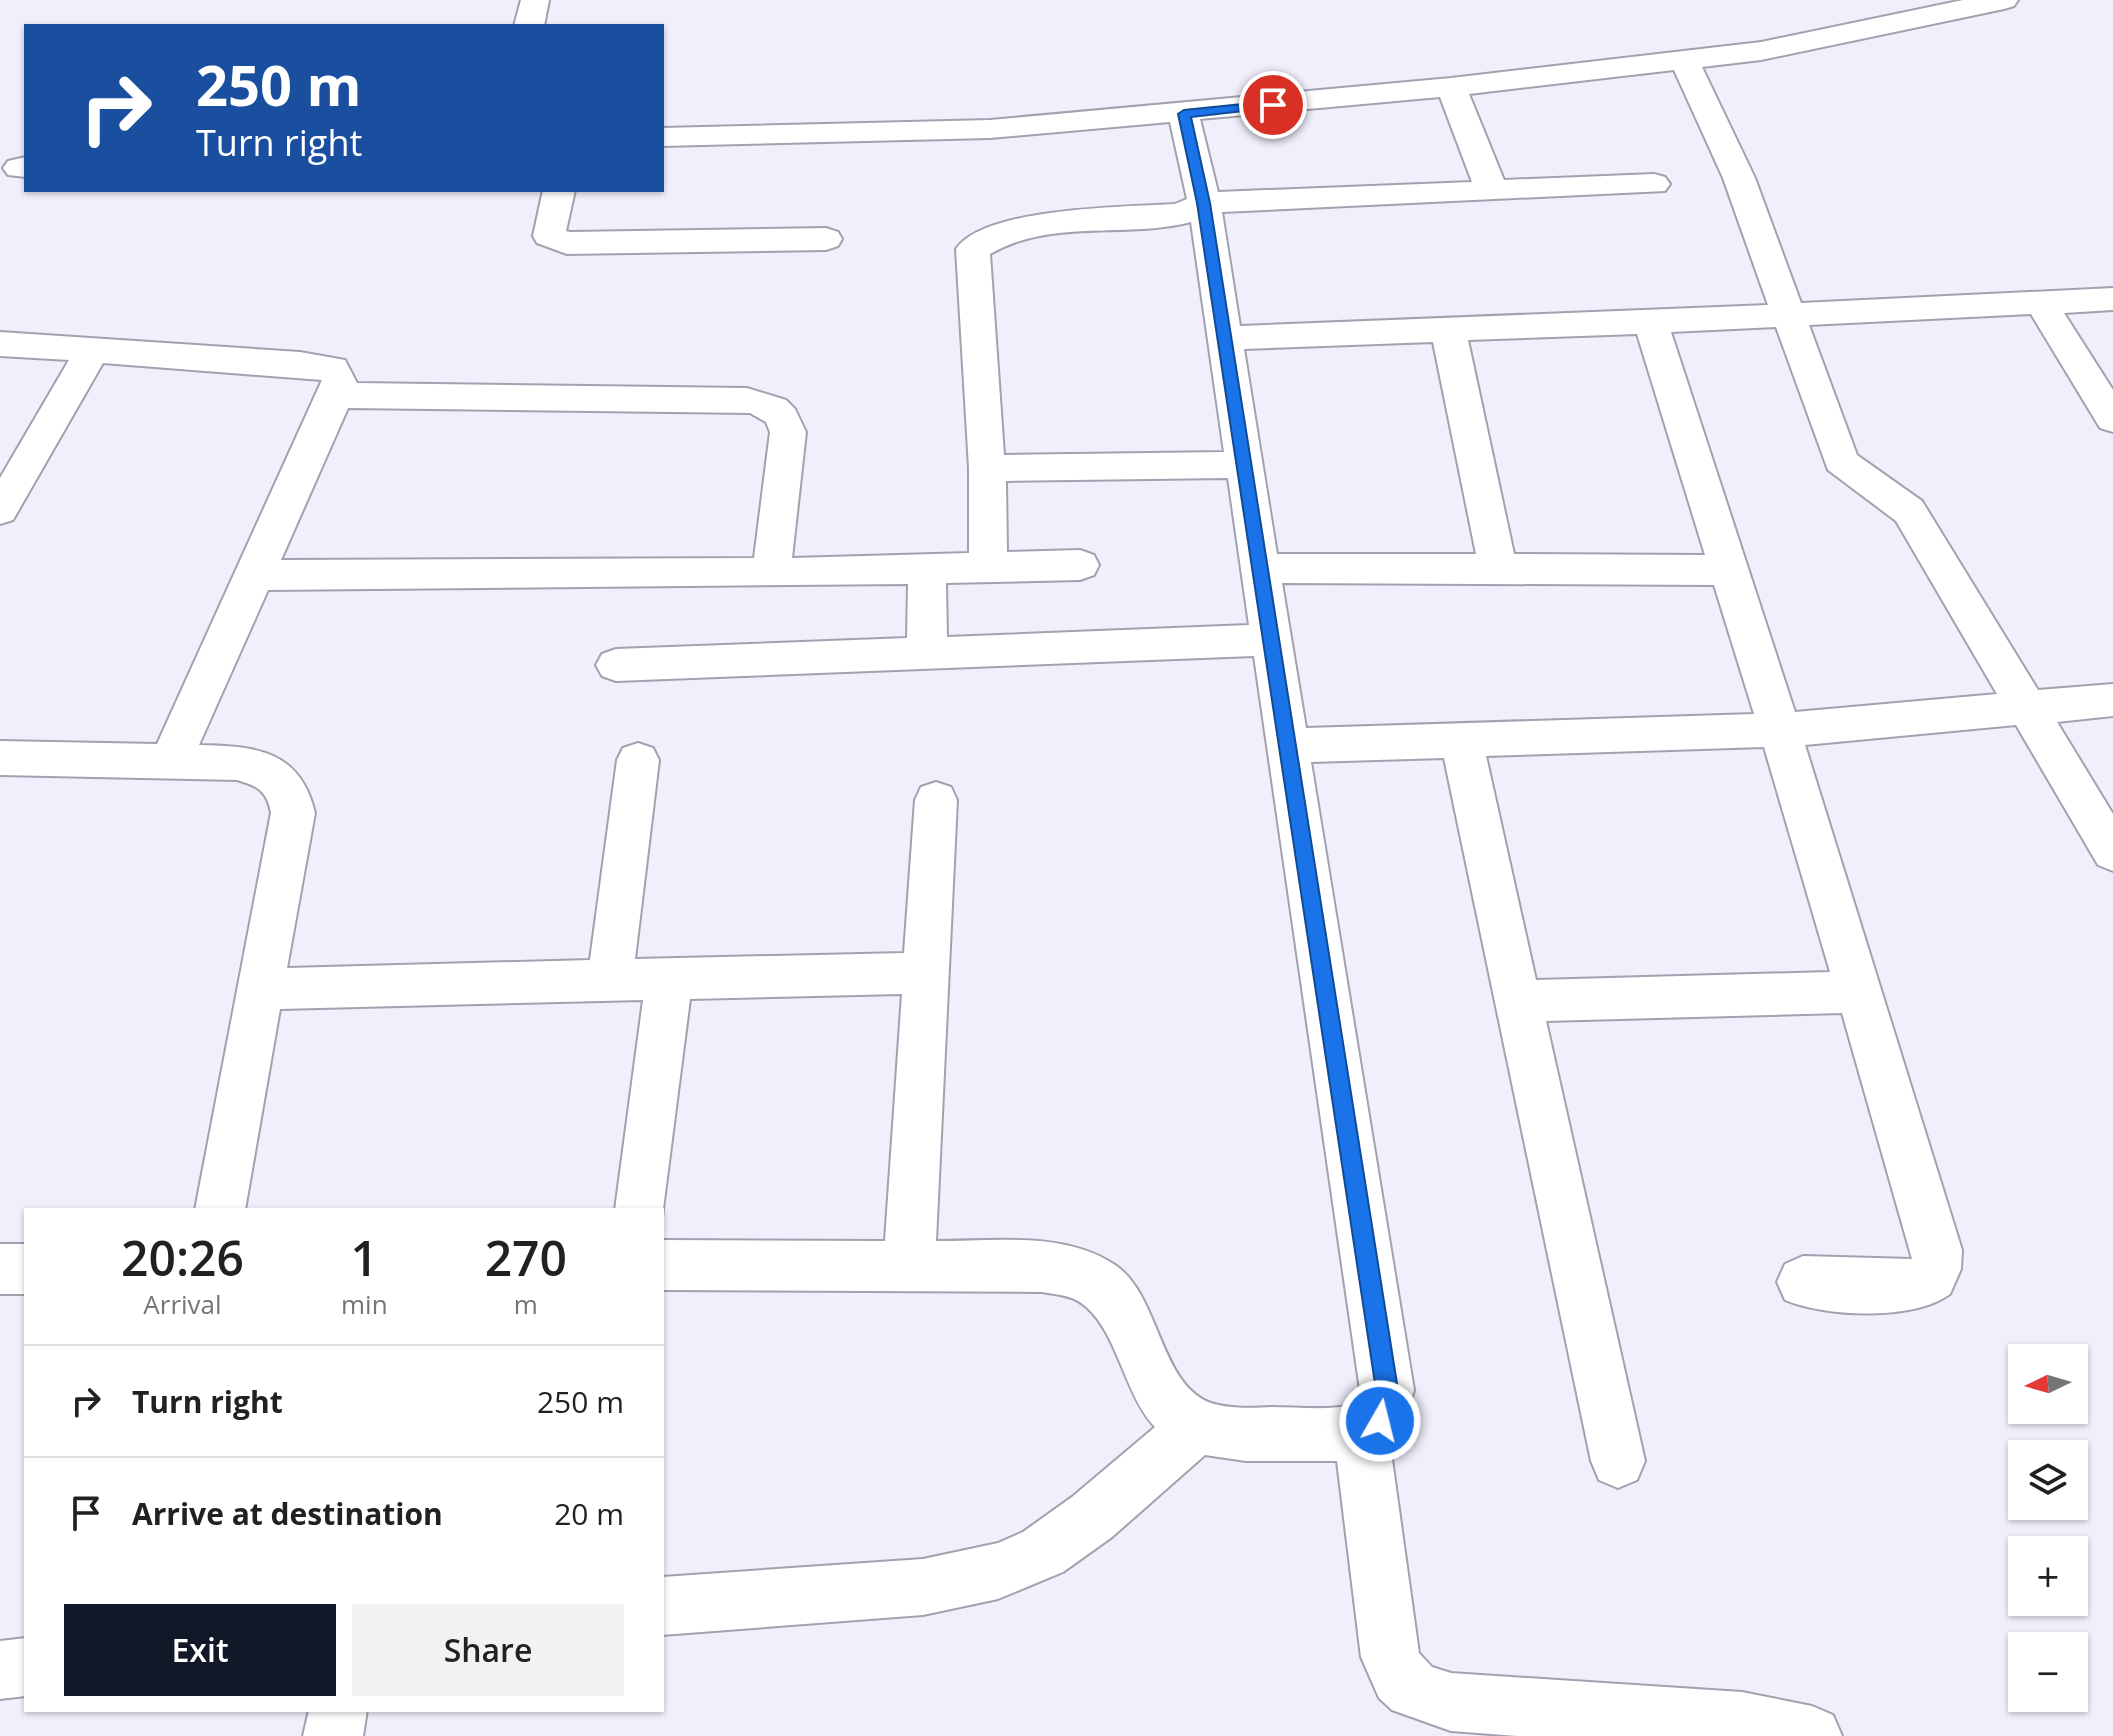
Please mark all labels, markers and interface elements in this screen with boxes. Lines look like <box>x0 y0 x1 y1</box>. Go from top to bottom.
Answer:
text: 250 m <box>196 46 362 122</box>
icon: right <box>64 56 168 160</box>
pin <box>1239 71 1307 139</box>
icon: arrive <box>1251 83 1295 127</box>
text: Turn right <box>196 118 362 167</box>
text: 20:26 <box>121 1225 244 1290</box>
text: 1 <box>351 1225 378 1290</box>
text: 270 <box>485 1225 567 1290</box>
text: Arrival <box>143 1286 222 1322</box>
text: min <box>341 1286 388 1322</box>
text: m <box>514 1286 538 1322</box>
north arrow <box>2008 1344 2088 1424</box>
map controls <box>2008 1344 2088 1712</box>
icon: right <box>64 1379 108 1423</box>
position arrow <box>1338 1379 1422 1463</box>
text: Turn right <box>132 1381 283 1422</box>
text: 250 m <box>537 1381 624 1422</box>
button: layers <box>2008 1440 2088 1520</box>
icon: arrive <box>64 1491 108 1535</box>
text: Arrive at destination <box>132 1493 443 1534</box>
text: 20 m <box>554 1493 624 1534</box>
button: + <box>2008 1536 2088 1616</box>
button: Exit <box>64 1604 336 1696</box>
button: Share <box>352 1604 624 1696</box>
button: − <box>2008 1632 2088 1712</box>

